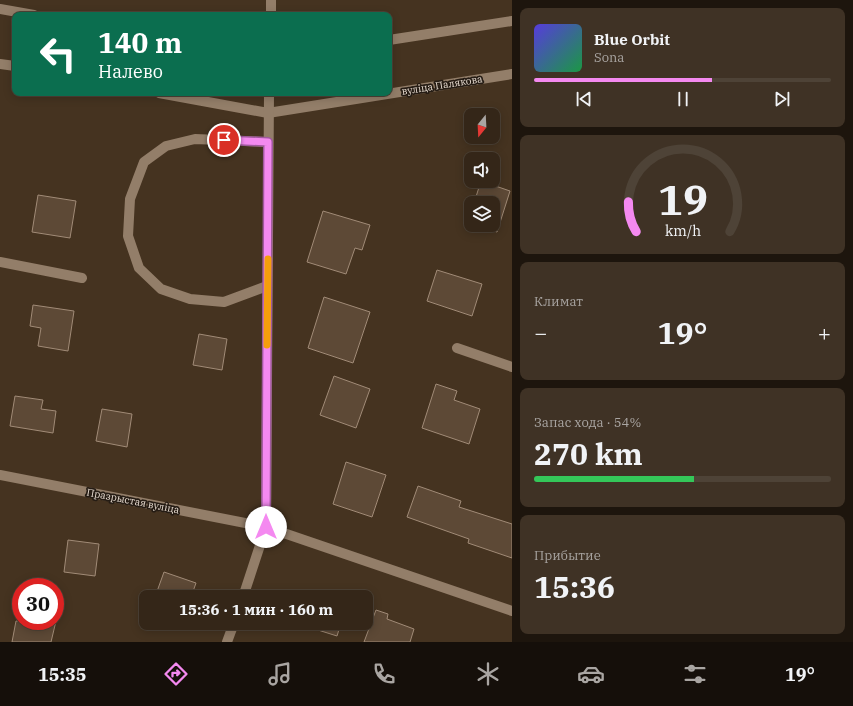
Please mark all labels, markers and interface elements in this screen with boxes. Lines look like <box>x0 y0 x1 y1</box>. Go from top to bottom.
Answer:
text: 140 m <box>98 24 182 61</box>
icon: left <box>32 28 84 80</box>
text: Blue Orbit <box>594 30 670 49</box>
text: Sona <box>594 49 624 66</box>
text: Налево <box>98 60 163 83</box>
street label: вуліца Палякова <box>401 72 484 98</box>
icon: previous <box>573 88 595 110</box>
icon: pause <box>672 88 694 110</box>
icon: next <box>771 88 793 110</box>
north arrow <box>464 108 500 144</box>
map controls <box>464 108 500 232</box>
pin <box>207 123 241 157</box>
icon: arrive <box>213 129 235 151</box>
button: sound <box>464 152 500 188</box>
text: 19 <box>658 172 707 226</box>
button: layers <box>464 196 500 232</box>
text: km/h <box>664 221 701 240</box>
text: Климат <box>534 293 583 310</box>
text: 19° <box>657 313 708 352</box>
text: − <box>534 318 547 347</box>
text: + <box>818 318 831 347</box>
text: Запас хода · 54% <box>534 414 641 431</box>
text: 270 km <box>534 434 643 473</box>
street label: Празрыстая вуліца <box>85 486 181 516</box>
position arrow <box>245 506 287 548</box>
text: Прибытие <box>534 547 601 564</box>
text: 15:36 <box>534 567 615 606</box>
speed limit sign: 30 <box>12 578 64 630</box>
text: 15:36 · 1 мин · 160 m <box>179 600 333 619</box>
icon: directions <box>162 660 190 688</box>
icon: music <box>266 660 294 688</box>
icon: phone <box>370 660 398 688</box>
icon: climate <box>474 660 502 688</box>
icon: car <box>577 660 605 688</box>
icon: filters <box>681 660 709 688</box>
text: 15:35 <box>38 663 87 686</box>
text: 19° <box>785 663 815 686</box>

